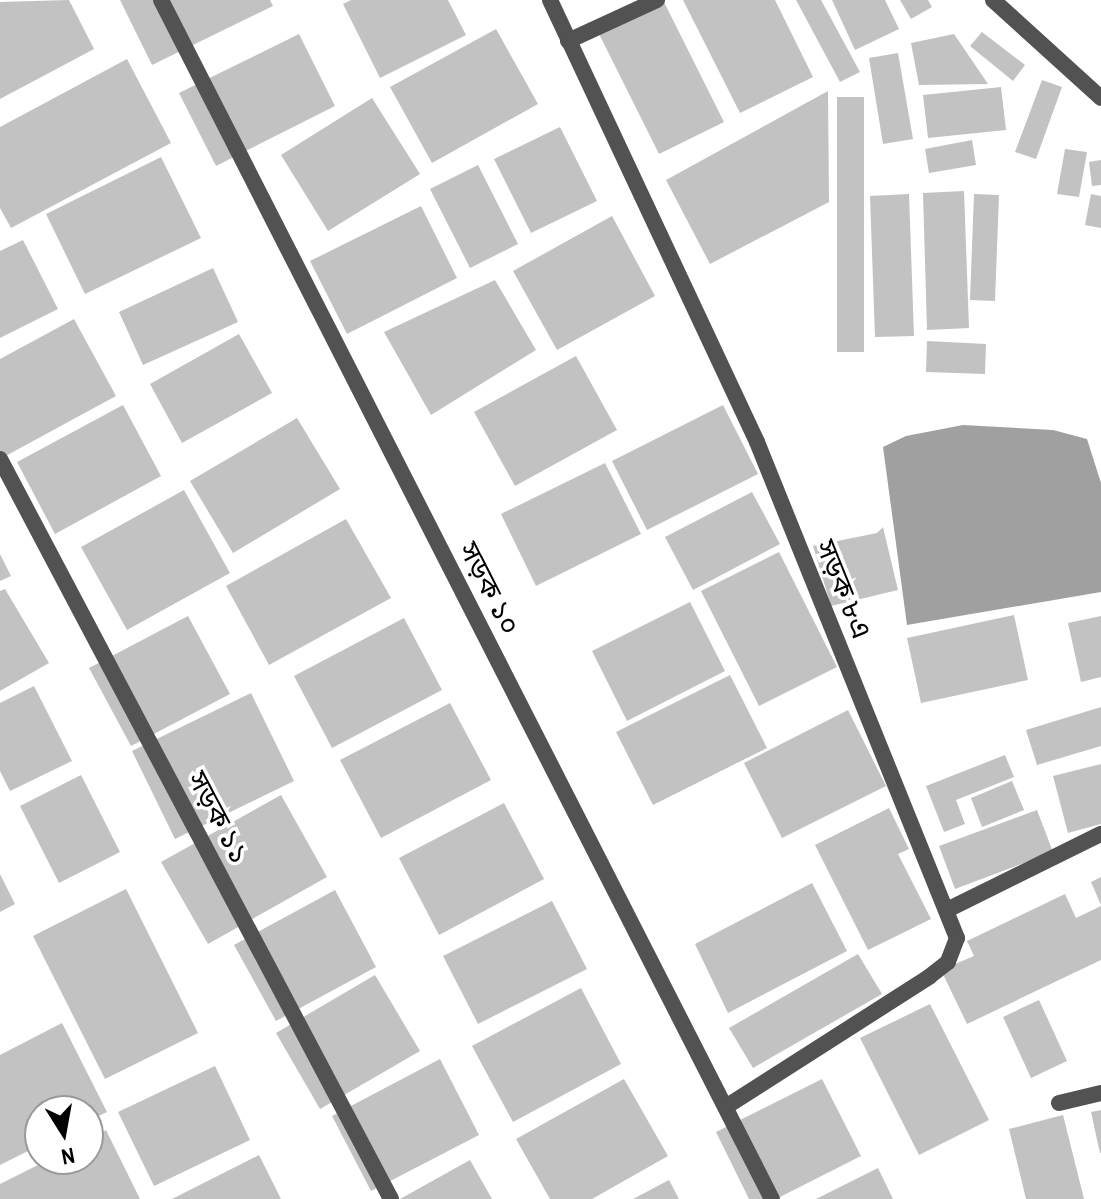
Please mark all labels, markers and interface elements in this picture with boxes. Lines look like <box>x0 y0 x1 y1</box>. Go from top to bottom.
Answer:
street label: সড়ক ৮এ <box>809 535 879 643</box>
street label: সড়ক ১০ <box>452 536 528 640</box>
street label: সড়ক ১১ <box>181 765 257 869</box>
north arrow <box>24 1095 104 1175</box>
text: N <box>59 1141 77 1173</box>

